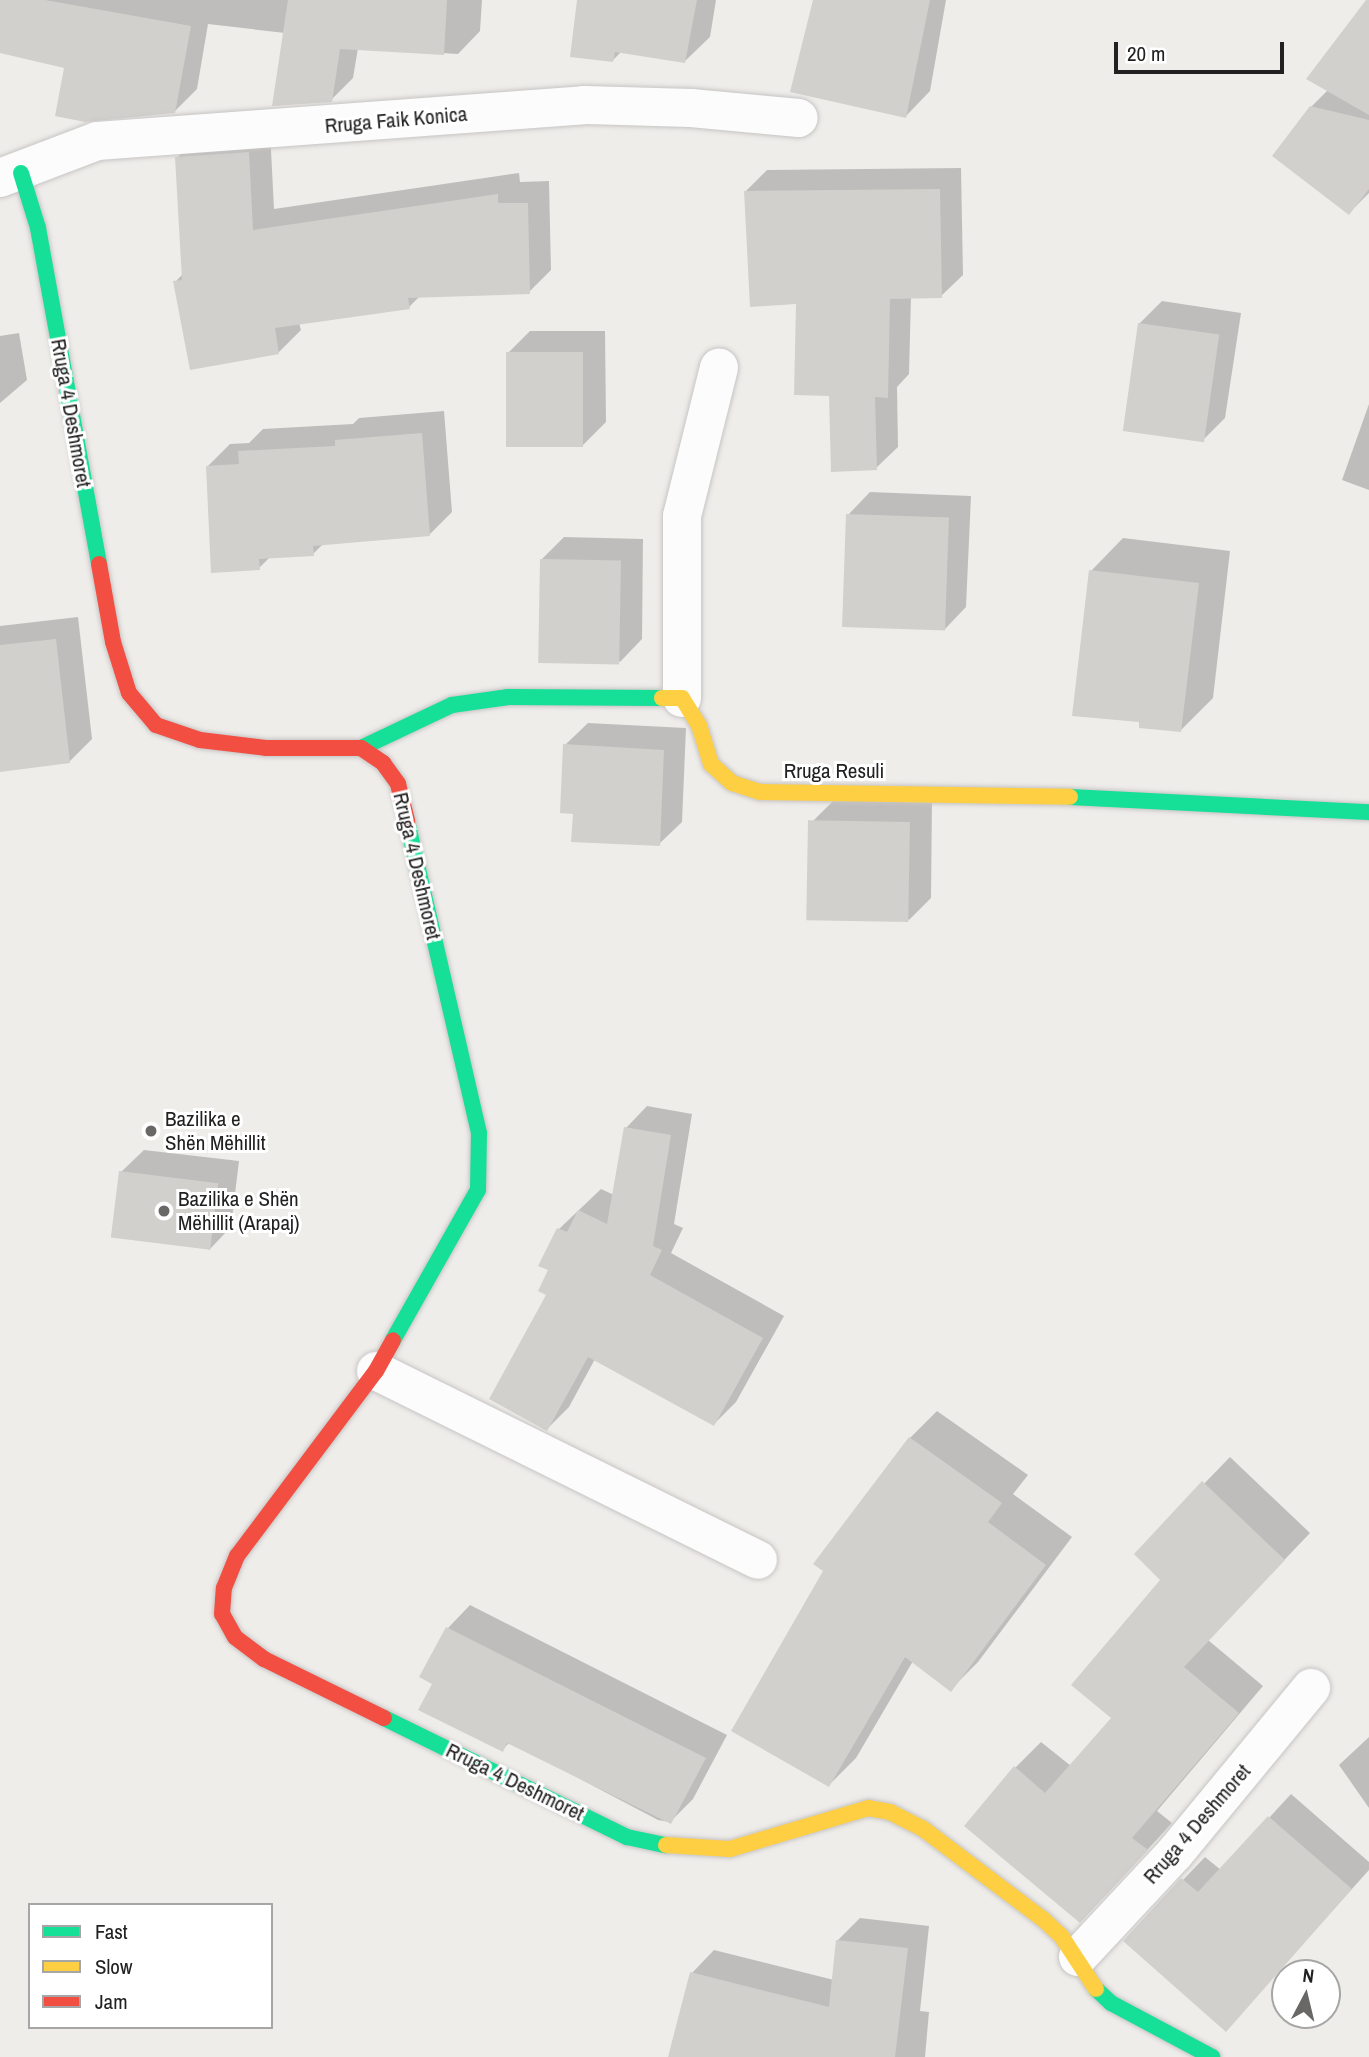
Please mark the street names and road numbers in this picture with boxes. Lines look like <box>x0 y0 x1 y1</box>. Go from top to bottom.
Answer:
street label: Rruga Faik Konica <box>324 101 468 139</box>
street label: Rruga 4 Deshmoret <box>46 337 96 489</box>
street label: Rruga Resuli <box>784 758 884 784</box>
street label: Rruga 4 Deshmoret <box>388 790 446 942</box>
street label: Rruga 4 Deshmoret <box>442 1738 588 1826</box>
street label: Rruga 4 Deshmoret <box>1138 1759 1256 1889</box>

